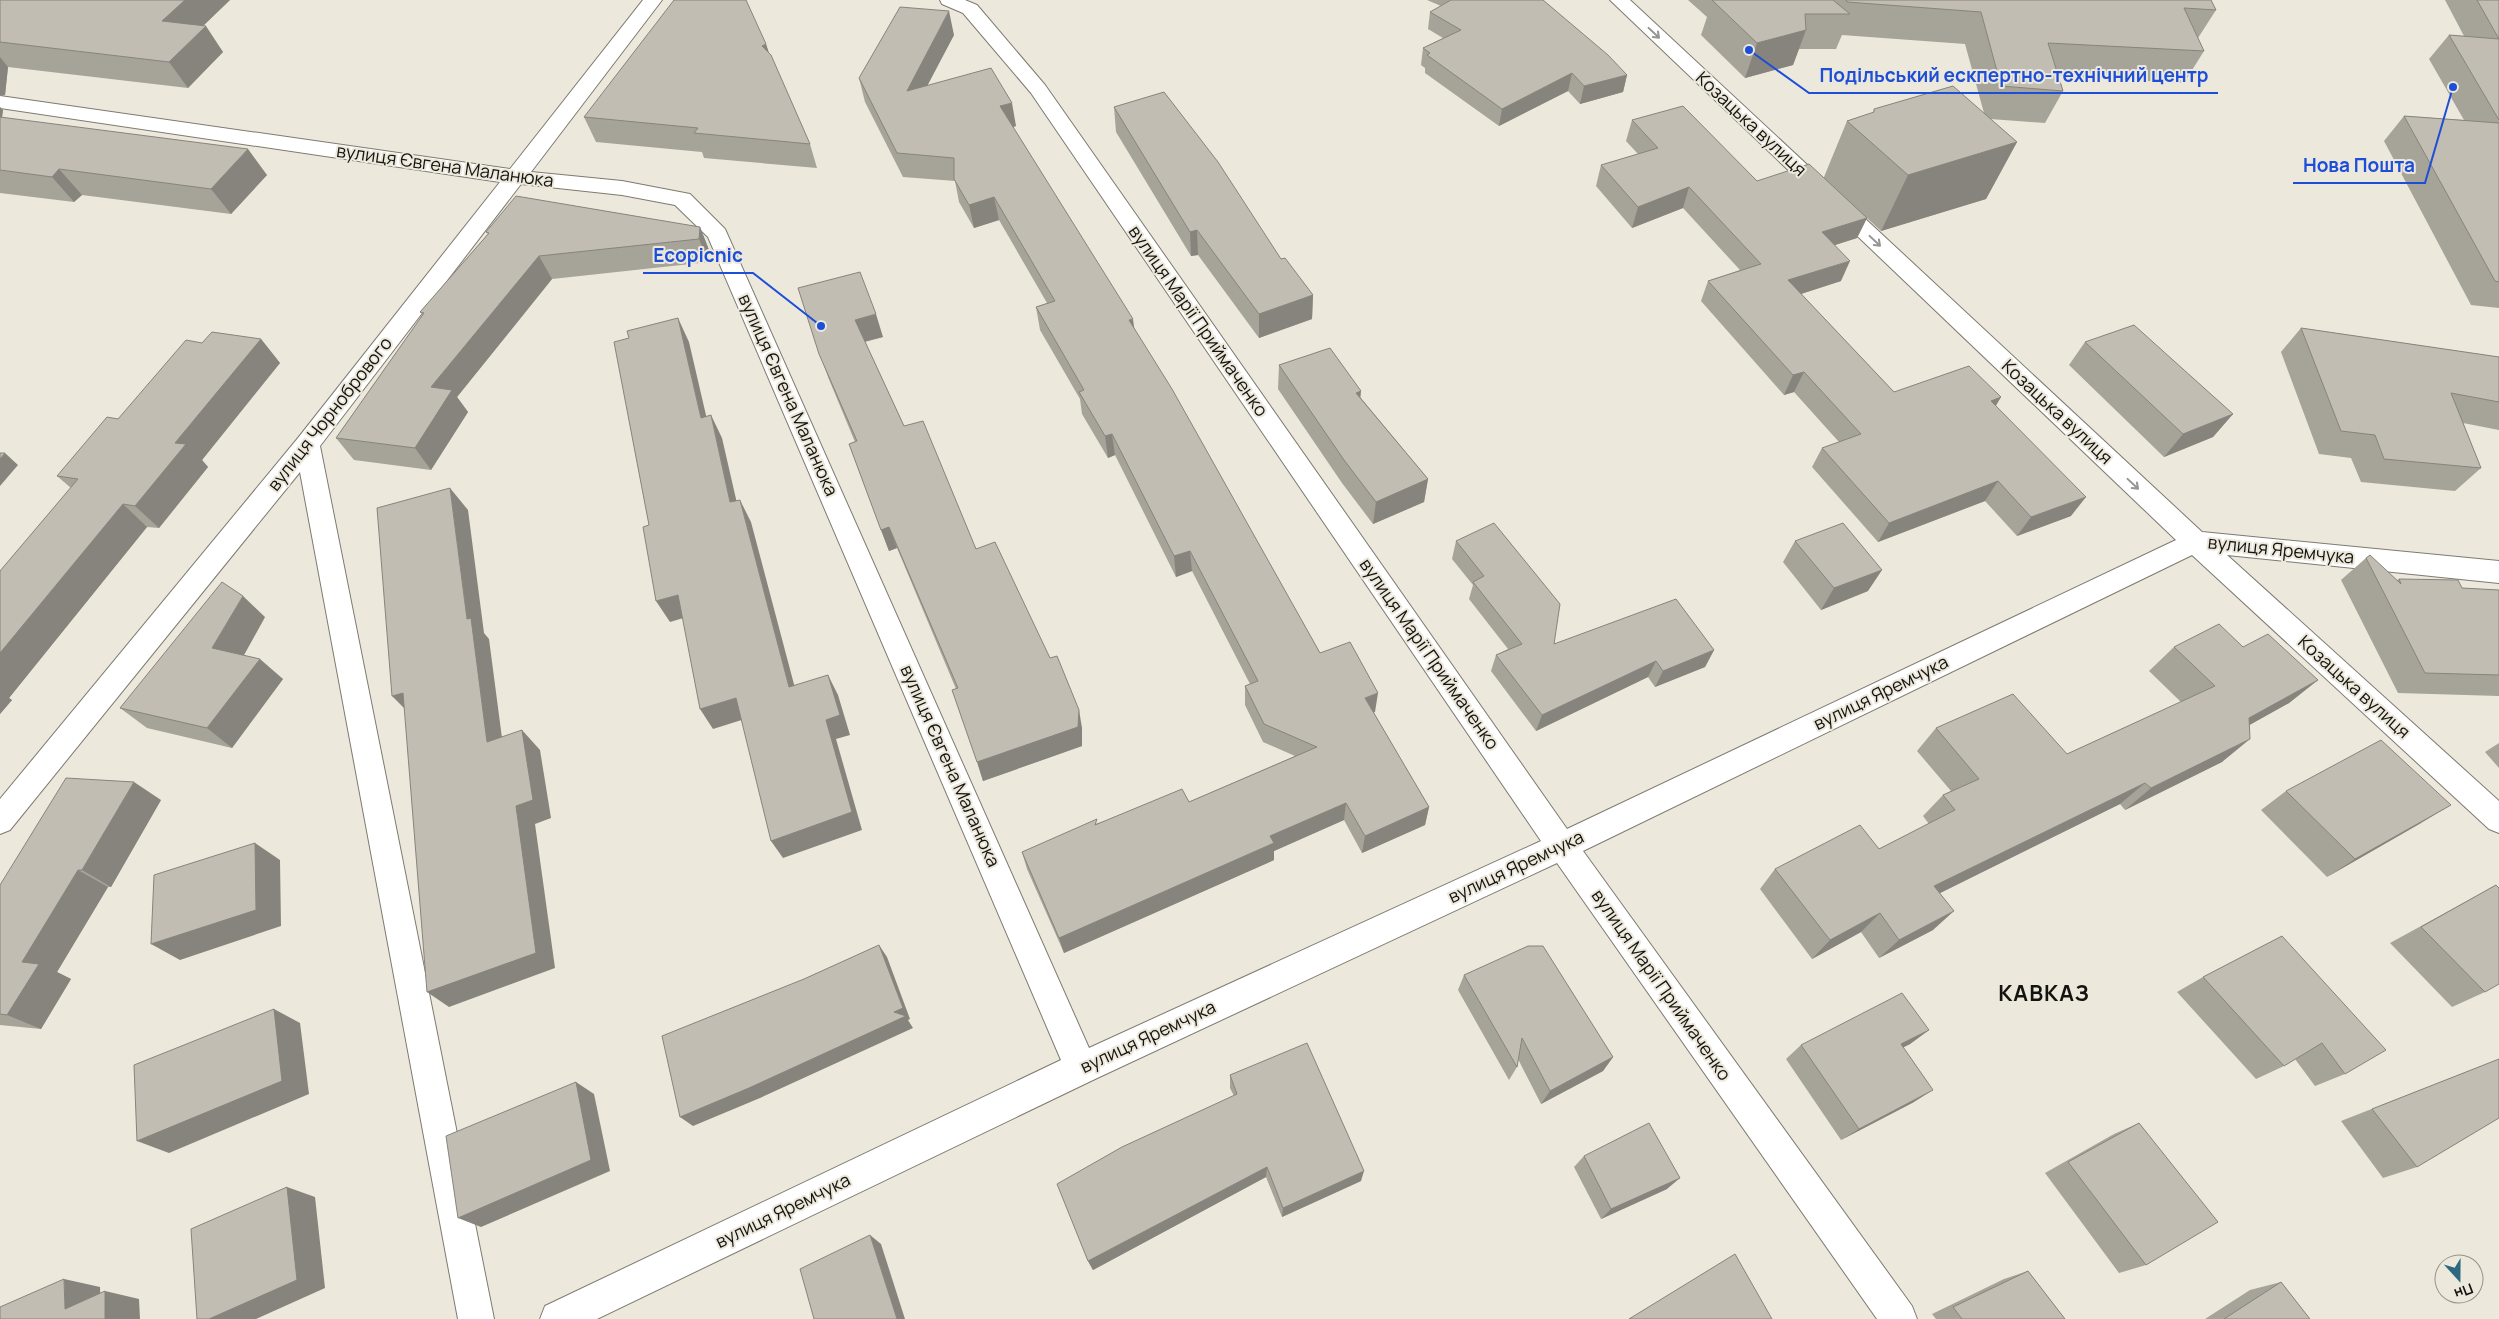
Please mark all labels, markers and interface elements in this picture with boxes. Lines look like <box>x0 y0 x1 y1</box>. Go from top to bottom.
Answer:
one-way arrow <box>1648 27 1661 39</box>
callout: Подільський ескпертно-технічний центр <box>1809 59 2218 93</box>
text: Подільський ескпертно-технічний центр <box>1820 62 2208 88</box>
street label: Козацька вулиця <box>1691 66 1812 181</box>
street label: вулиця Євгена Маланюка <box>335 138 555 192</box>
callout: Нова Пошта <box>2293 149 2425 183</box>
text: Нова Пошта <box>2303 152 2415 178</box>
street label: вулиця Марії Приймаченко <box>1124 220 1274 421</box>
one-way arrow <box>1868 235 1881 247</box>
callout: Ecopicnic <box>643 239 753 273</box>
text: Ecopicnic <box>653 242 743 268</box>
street label: вулиця Євгена Маланюка <box>733 290 844 500</box>
street label: вулиця Чорнобрового <box>262 331 397 495</box>
street label: Козацька вулиця <box>1997 354 2118 469</box>
one-way arrow <box>2127 478 2140 490</box>
street label: вулиця Яремчука <box>2207 529 2355 569</box>
street label: вулиця Марії Приймаченко <box>1355 553 1505 754</box>
street label: Козацька вулиця <box>2293 629 2416 743</box>
street label: вулиця Яремчука <box>1809 649 1952 735</box>
street label: вулиця Євгена Маланюка <box>895 661 1006 871</box>
street label: вулиця Яремчука <box>1444 824 1587 908</box>
street label: вулиця Марії Приймаченко <box>1587 884 1737 1085</box>
district label: КАВКАЗ <box>1998 978 2090 1008</box>
street label: вулиця Яремчука <box>1076 994 1219 1078</box>
street label: вулиця Яремчука <box>711 1167 854 1253</box>
north arrow <box>2434 1254 2484 1304</box>
text: Пн <box>2452 1279 2476 1304</box>

